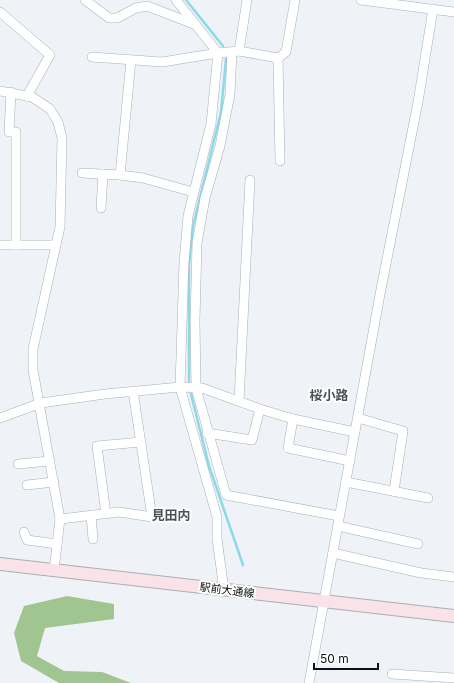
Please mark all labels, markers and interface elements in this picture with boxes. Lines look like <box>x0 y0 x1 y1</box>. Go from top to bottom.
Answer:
district label: 桜小路 <box>309 387 349 403</box>
district label: 見田内 <box>151 507 191 523</box>
street label: 駅前大通線 <box>199 580 255 600</box>
scale bar <box>314 645 378 671</box>
text: 50 m <box>320 651 349 666</box>

